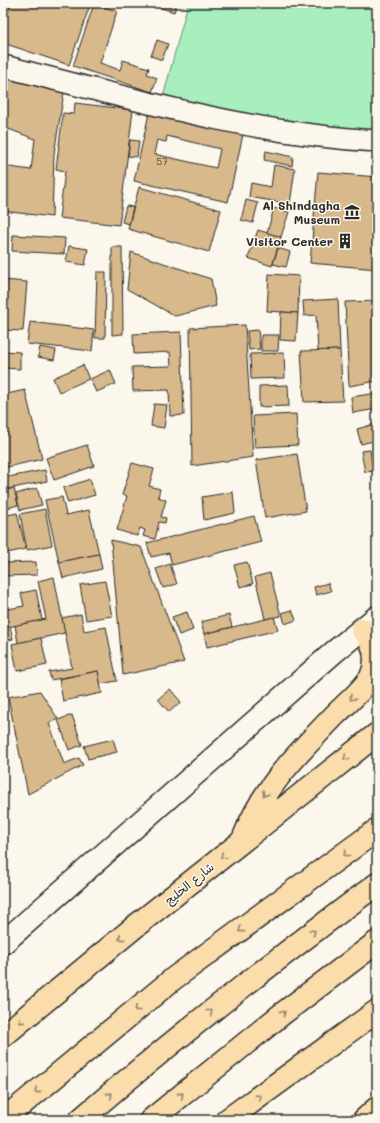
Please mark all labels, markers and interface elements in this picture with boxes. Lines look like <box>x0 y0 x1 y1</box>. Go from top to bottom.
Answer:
house number: 57 <box>156 154 168 168</box>
place label: Al Shindagha Museum <box>262 197 340 227</box>
museum icon: Al Shindagha Museum <box>343 203 361 221</box>
building icon: Visitor Center <box>336 232 354 250</box>
place label: Visitor Center <box>246 233 333 249</box>
one-way arrow <box>349 693 357 701</box>
one-way arrow <box>344 753 351 760</box>
one-way arrow <box>263 790 270 797</box>
one-way arrow <box>343 849 350 856</box>
one-way arrow <box>220 852 227 859</box>
street label: شارع الخليج <box>161 858 218 909</box>
one-way arrow <box>238 926 245 933</box>
one-way arrow <box>308 930 315 937</box>
one-way arrow <box>119 933 126 940</box>
one-way arrow <box>134 1004 141 1011</box>
one-way arrow <box>206 1009 213 1016</box>
one-way arrow <box>278 1011 285 1018</box>
one-way arrow <box>19 1016 26 1023</box>
one-way arrow <box>34 1087 41 1094</box>
one-way arrow <box>105 1092 113 1099</box>
one-way arrow <box>176 1092 184 1099</box>
one-way arrow <box>254 1095 261 1102</box>

